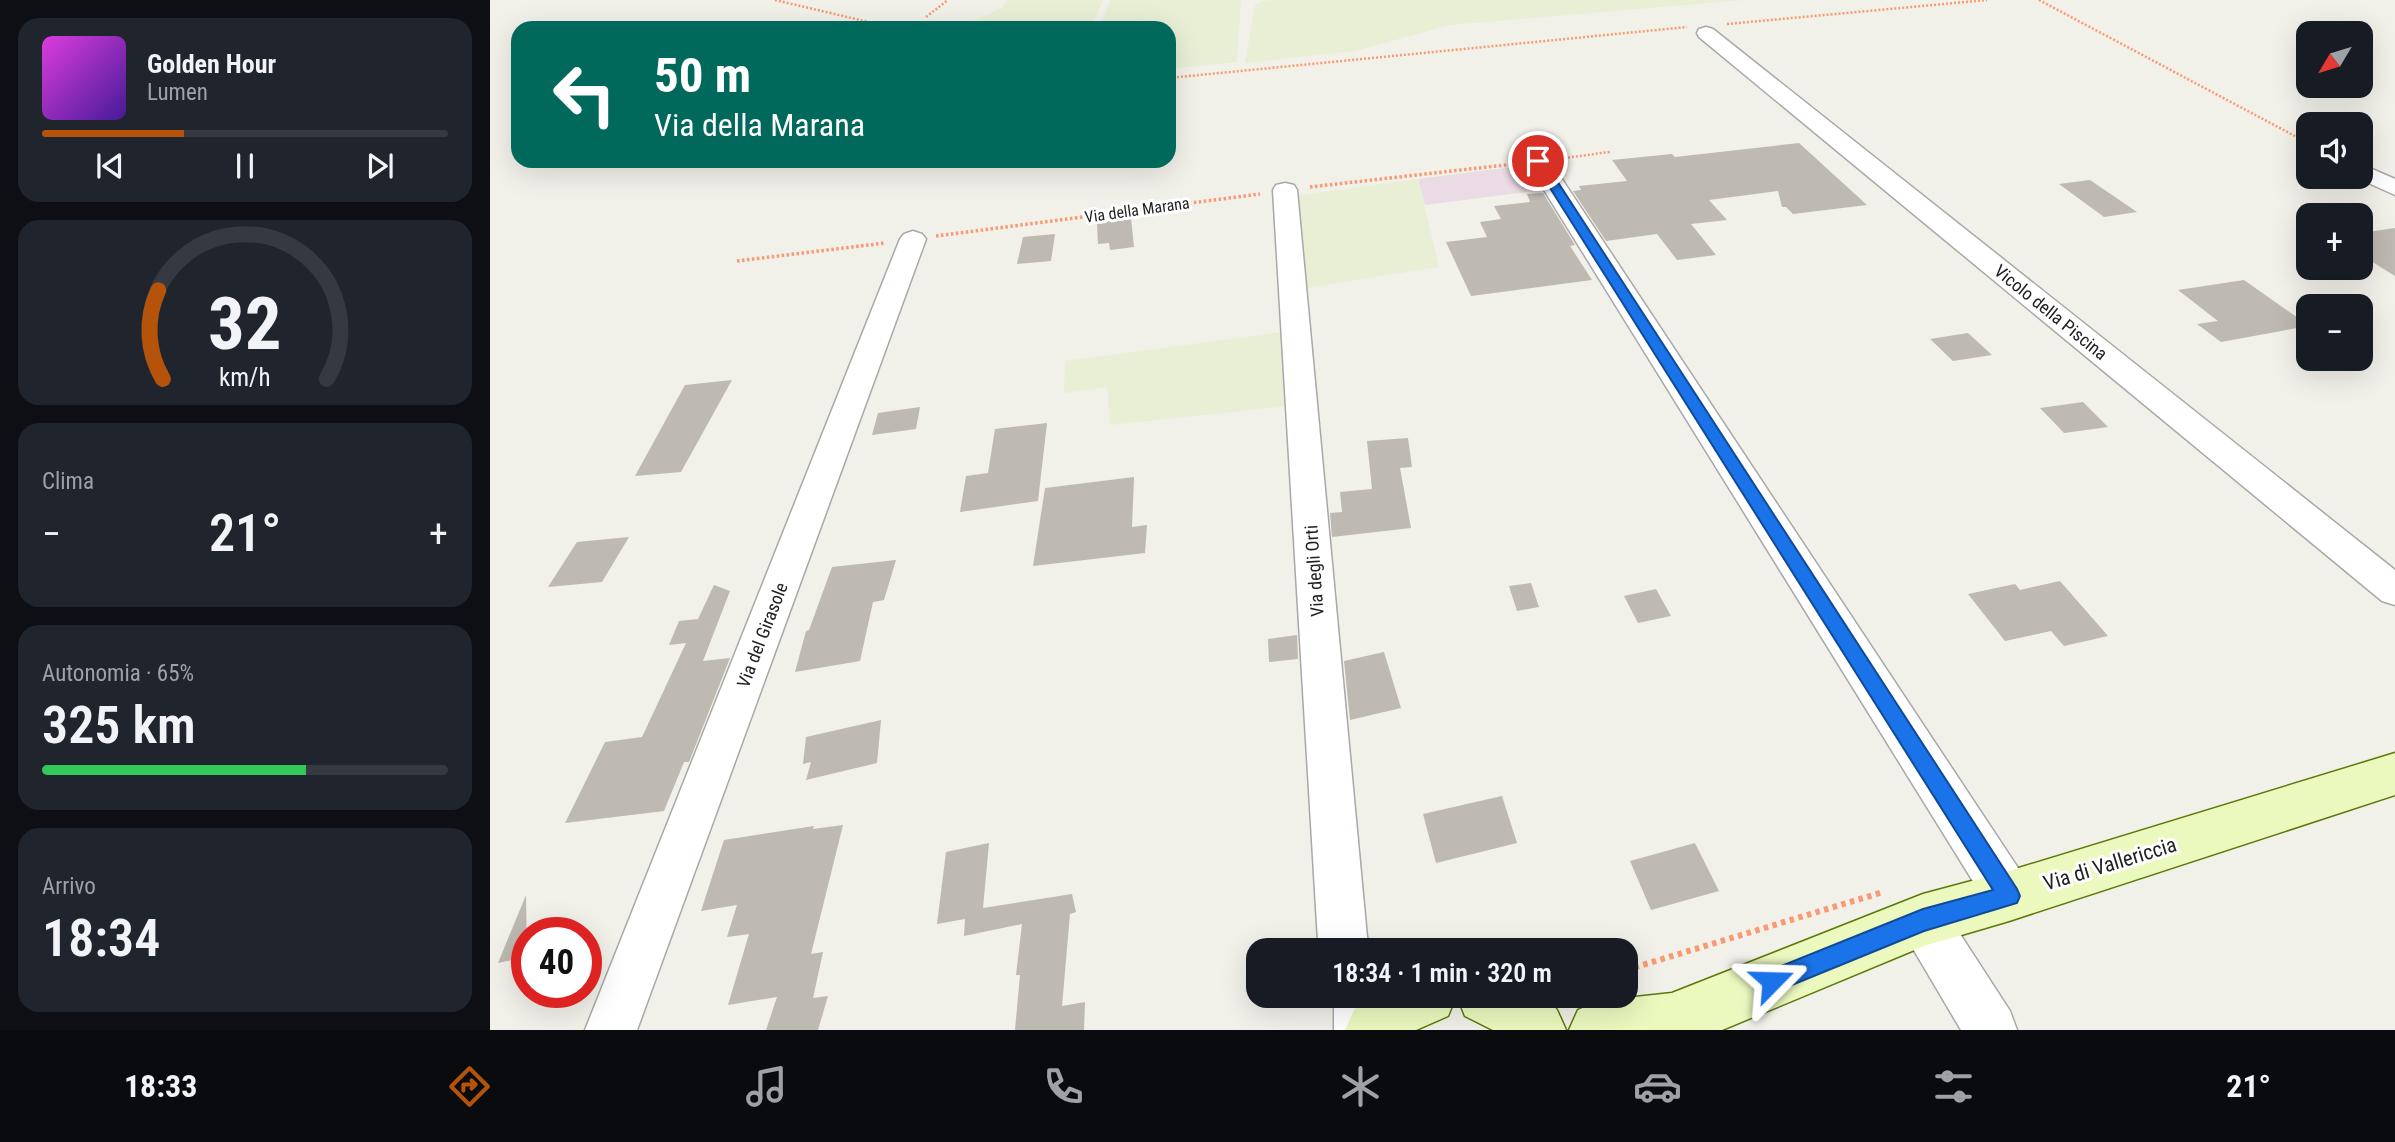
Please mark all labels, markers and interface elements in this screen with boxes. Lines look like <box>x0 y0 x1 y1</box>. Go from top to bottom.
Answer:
north arrow <box>2296 21 2373 98</box>
map controls <box>2296 21 2373 371</box>
text: 50 m <box>654 47 751 104</box>
text: Golden Hour <box>147 49 276 79</box>
icon: left <box>539 49 630 140</box>
text: Lumen <box>147 79 208 106</box>
text: Via della Marana <box>654 106 865 144</box>
button: sound <box>2296 112 2373 189</box>
pin <box>1508 131 1568 191</box>
icon: arrive <box>1519 142 1557 180</box>
icon: previous <box>91 147 129 185</box>
icon: pause <box>226 147 264 185</box>
icon: next <box>361 147 399 185</box>
street label: Via della Marana <box>1083 193 1191 227</box>
button: + <box>2296 203 2373 280</box>
street label: Vicolo della Piscina <box>1990 260 2112 364</box>
text: 32 <box>208 281 282 367</box>
button: − <box>2296 294 2373 371</box>
text: km/h <box>219 362 271 391</box>
text: Clima <box>42 468 94 495</box>
text: 21° <box>209 503 281 564</box>
text: − <box>42 512 61 556</box>
text: + <box>429 512 448 556</box>
street label: Via degli Orti <box>1300 524 1328 618</box>
street label: Via del Girasole <box>732 579 792 691</box>
text: Autonomia · 65% <box>42 660 194 687</box>
text: 325 km <box>42 695 196 756</box>
street label: Via di Vallericcia <box>2041 832 2179 896</box>
text: Arrivo <box>42 873 96 900</box>
text: 18:34 <box>42 908 160 969</box>
speed limit sign: 40 <box>511 917 602 1008</box>
position arrow <box>1735 944 1809 1018</box>
text: 18:34 · 1 min · 320 m <box>1332 958 1552 988</box>
icon: directions <box>445 1062 494 1111</box>
icon: music <box>742 1062 791 1111</box>
icon: phone <box>1039 1062 1088 1111</box>
icon: climate <box>1336 1062 1385 1111</box>
icon: car <box>1633 1062 1682 1111</box>
icon: filters <box>1929 1062 1978 1111</box>
text: 18:33 <box>124 1067 197 1105</box>
text: 21° <box>2226 1067 2271 1105</box>

